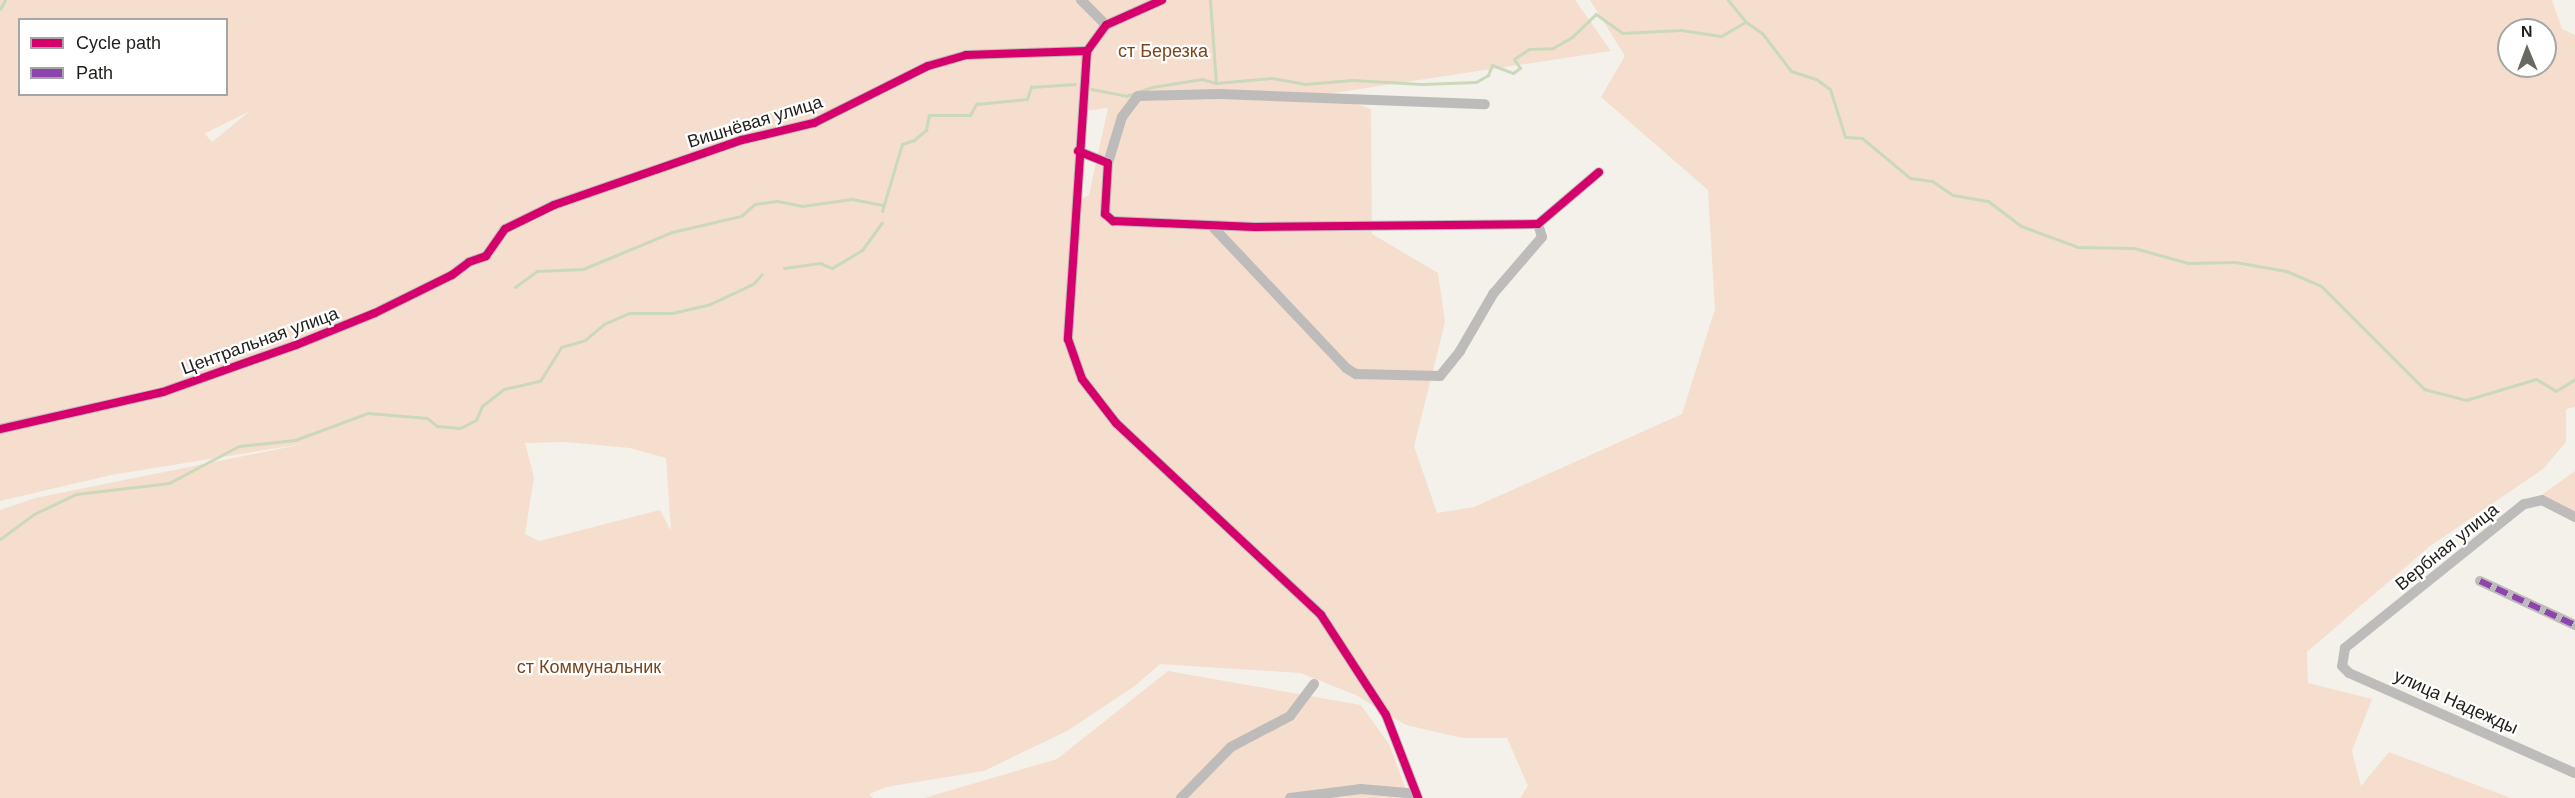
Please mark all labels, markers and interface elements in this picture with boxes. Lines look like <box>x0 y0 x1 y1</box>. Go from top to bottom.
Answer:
legend <box>18 18 228 96</box>
north arrow <box>2497 18 2557 78</box>
text: N <box>2521 23 2533 40</box>
text: Cycle path <box>76 33 161 53</box>
park label: ст Березка <box>1118 40 1208 62</box>
text: Path <box>76 63 113 83</box>
street label: Вишнёвая улица <box>685 91 825 153</box>
street label: Центральная улица <box>179 303 341 379</box>
street label: Вербная улица <box>2391 499 2503 595</box>
park label: ст Коммунальник <box>517 656 661 678</box>
street label: улица Надежды <box>2391 665 2521 739</box>

